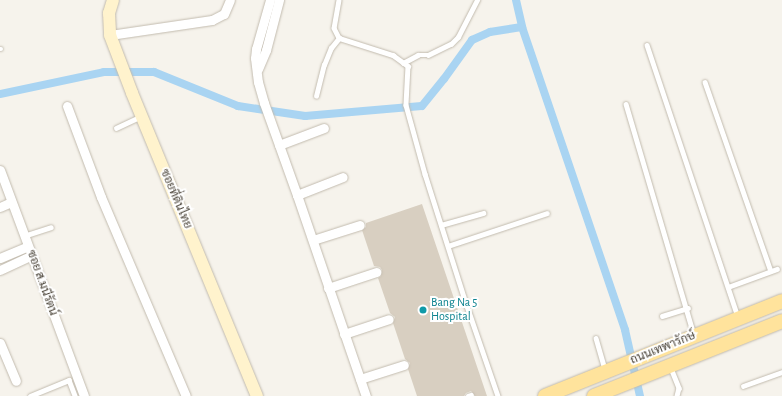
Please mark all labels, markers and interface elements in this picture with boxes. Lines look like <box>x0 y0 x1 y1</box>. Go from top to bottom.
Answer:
street label: ซอยที่ดินไทย <box>157 167 195 231</box>
street label: ซอย ส.มนีรัตน์ <box>23 248 61 318</box>
place label: Bang Na 5 Hospital <box>431 296 477 324</box>
marker: Bang Na 5 Hospital <box>418 305 428 315</box>
street label: ถนนเทพารักษ์ <box>628 328 698 368</box>

